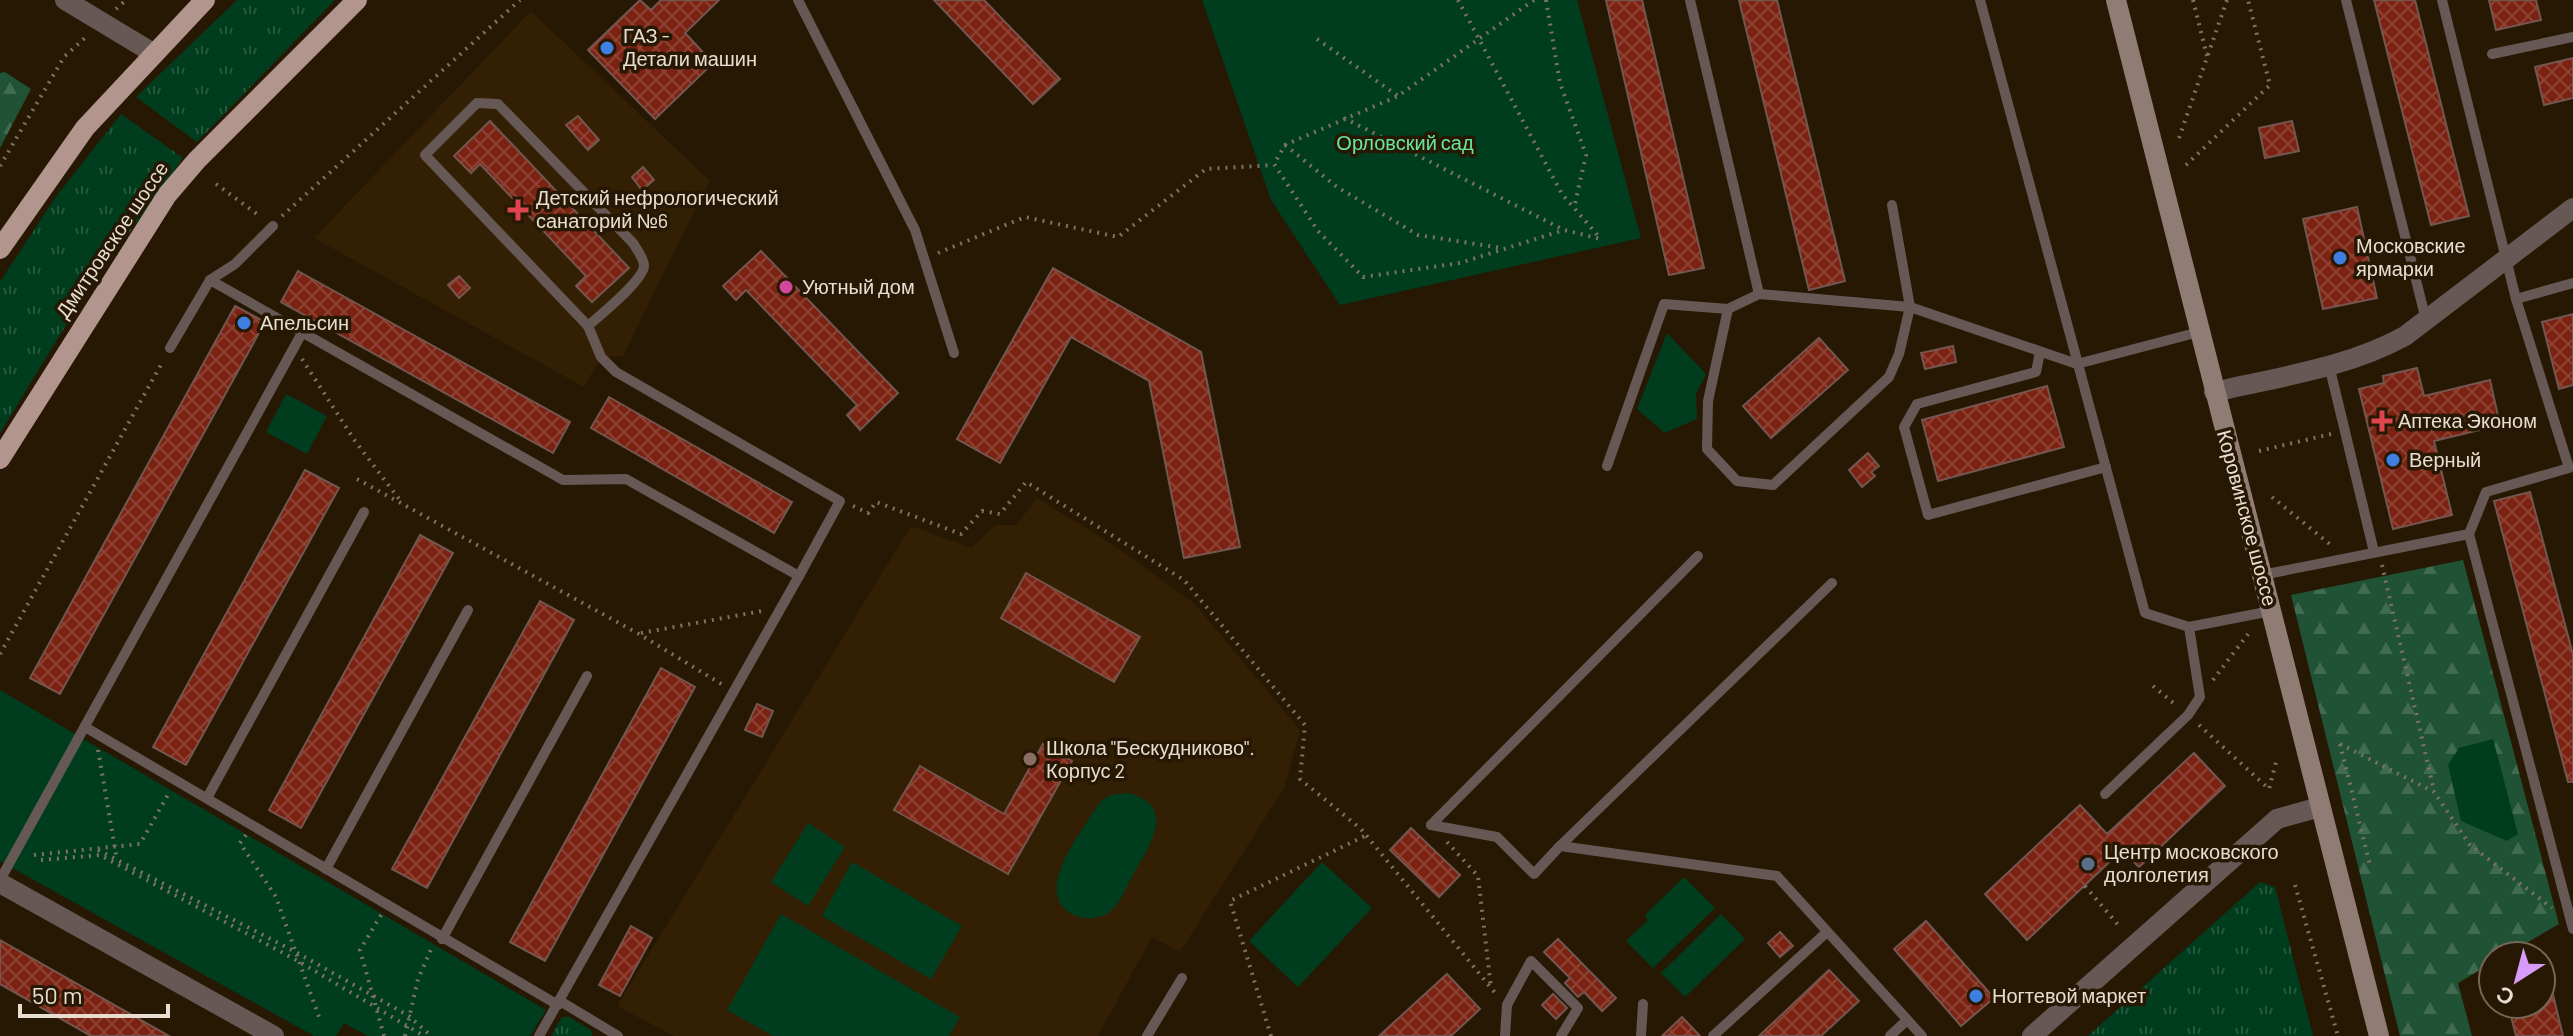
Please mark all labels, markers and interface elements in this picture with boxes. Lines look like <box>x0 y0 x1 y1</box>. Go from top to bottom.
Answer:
place label: ГАЗ - Детали машин <box>623 23 757 70</box>
marker: ГАЗ - Детали машин <box>598 39 616 57</box>
park label: Орловский сад <box>1336 130 1474 154</box>
street label: Дмитровское шоссе <box>50 157 173 322</box>
place label: Детский нефрологический санаторий №6 <box>536 185 779 232</box>
marker: Детский нефрологический санаторий №6 <box>507 199 529 221</box>
place label: Московские ярмарки <box>2356 233 2466 280</box>
marker: Московские ярмарки <box>2331 249 2349 267</box>
place label: Уютный дом <box>802 274 915 298</box>
marker: Уютный дом <box>777 278 795 296</box>
place label: Апельсин <box>260 310 349 334</box>
marker: Апельсин <box>235 314 253 332</box>
place label: Аптека Эконом <box>2398 408 2537 432</box>
marker: Аптека Эконом <box>2373 412 2391 430</box>
street label: Коровинское шоссе <box>2213 427 2283 608</box>
place label: Верный <box>2409 447 2481 471</box>
marker: Верный <box>2384 451 2402 469</box>
place label: Школа "Бескудниково". Корпус 2 <box>1046 735 1255 782</box>
marker: Школа "Бескудниково". Корпус 2 <box>1021 750 1039 768</box>
place label: Центр московского долголетия <box>2104 839 2279 886</box>
marker: Центр московского долголетия <box>2079 855 2097 873</box>
north arrow <box>2477 940 2557 1020</box>
scale bar <box>20 968 168 1018</box>
text: 50 m <box>32 980 83 1009</box>
text: С <box>2490 982 2519 1012</box>
place label: Ногтевой маркет <box>1992 983 2146 1007</box>
marker: Ногтевой маркет <box>1967 987 1985 1005</box>

